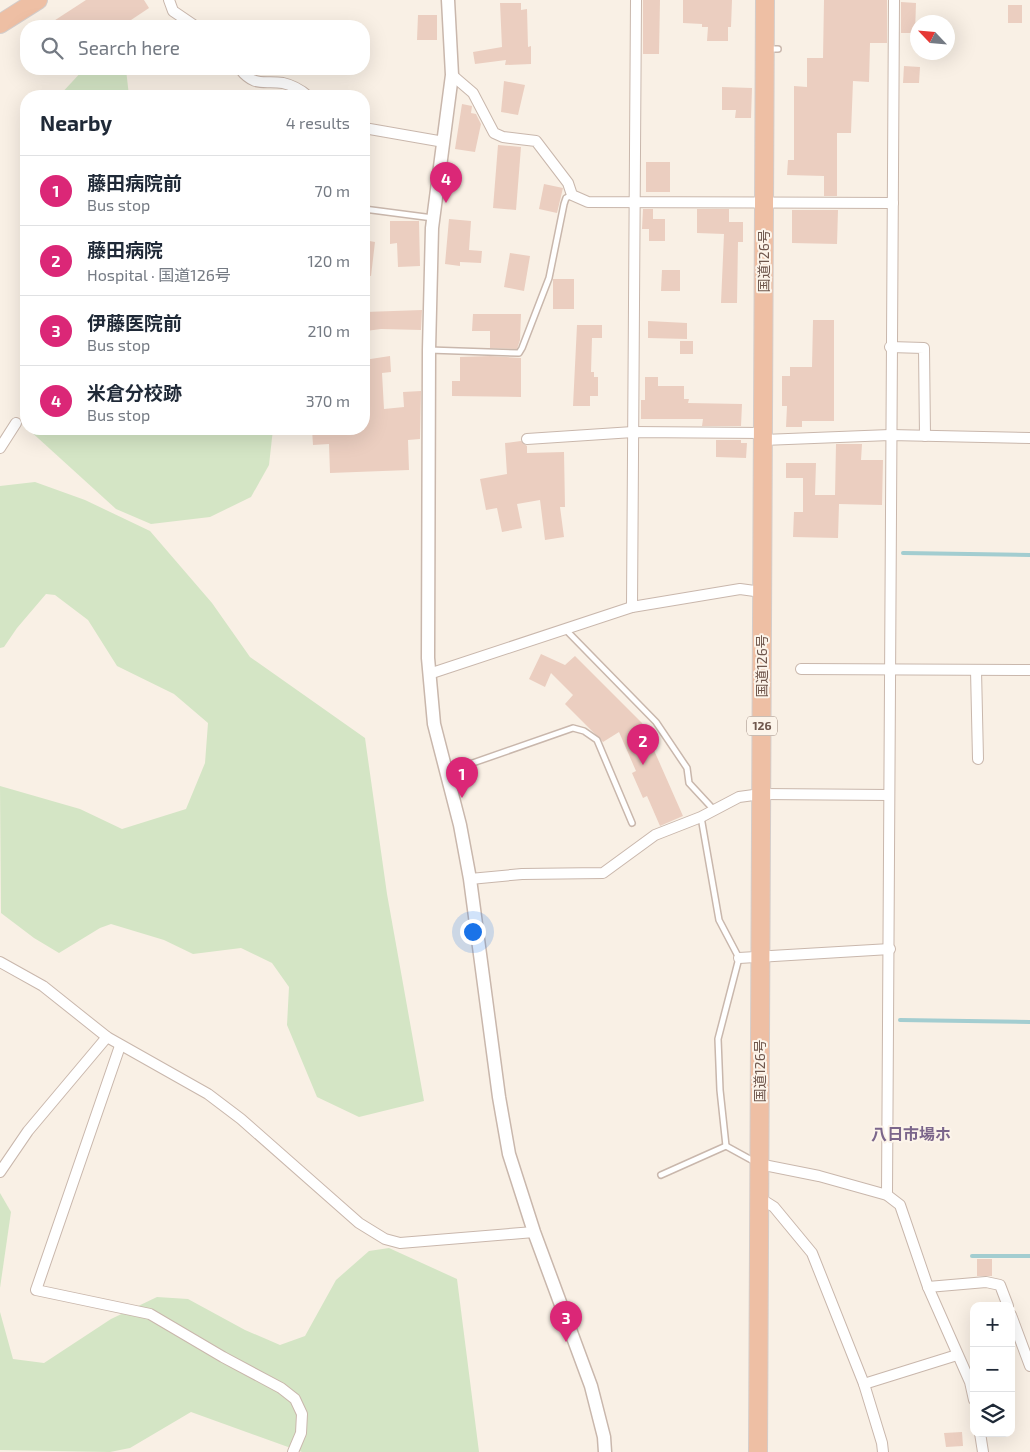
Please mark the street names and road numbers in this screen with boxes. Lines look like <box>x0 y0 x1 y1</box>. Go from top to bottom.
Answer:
street label: 国道126号 <box>755 229 772 293</box>
street label: 国道126号 <box>753 634 770 698</box>
road number: 126 <box>747 716 777 736</box>
street label: 国道126号 <box>751 1039 768 1103</box>

